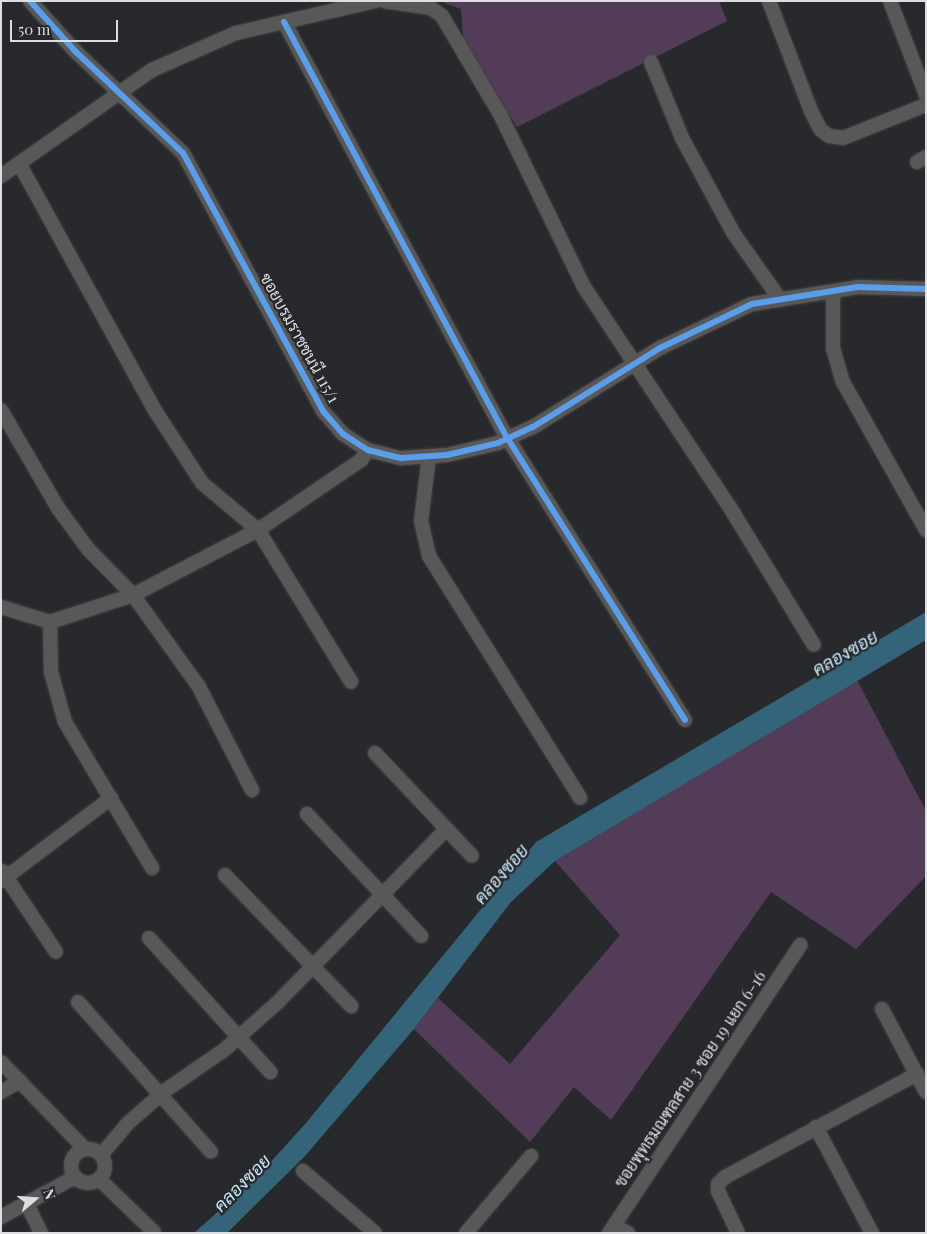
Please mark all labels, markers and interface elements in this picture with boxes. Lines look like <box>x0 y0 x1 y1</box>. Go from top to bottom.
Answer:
scale bar <box>12 10 120 42</box>
text: 50 m <box>18 19 50 39</box>
street label: ซอยบรมราชชนนี 115/1 <box>256 270 344 406</box>
water label: คลองซอย <box>808 626 882 680</box>
water label: คลองซอย <box>469 840 533 908</box>
street label: ซอยพุทธมณฑลสาย 3 ซอย 19 แยก 6-16 <box>610 967 770 1191</box>
water label: คลองซอย <box>209 1150 275 1216</box>
north arrow <box>10 1174 60 1224</box>
text: N <box>39 1186 60 1202</box>

